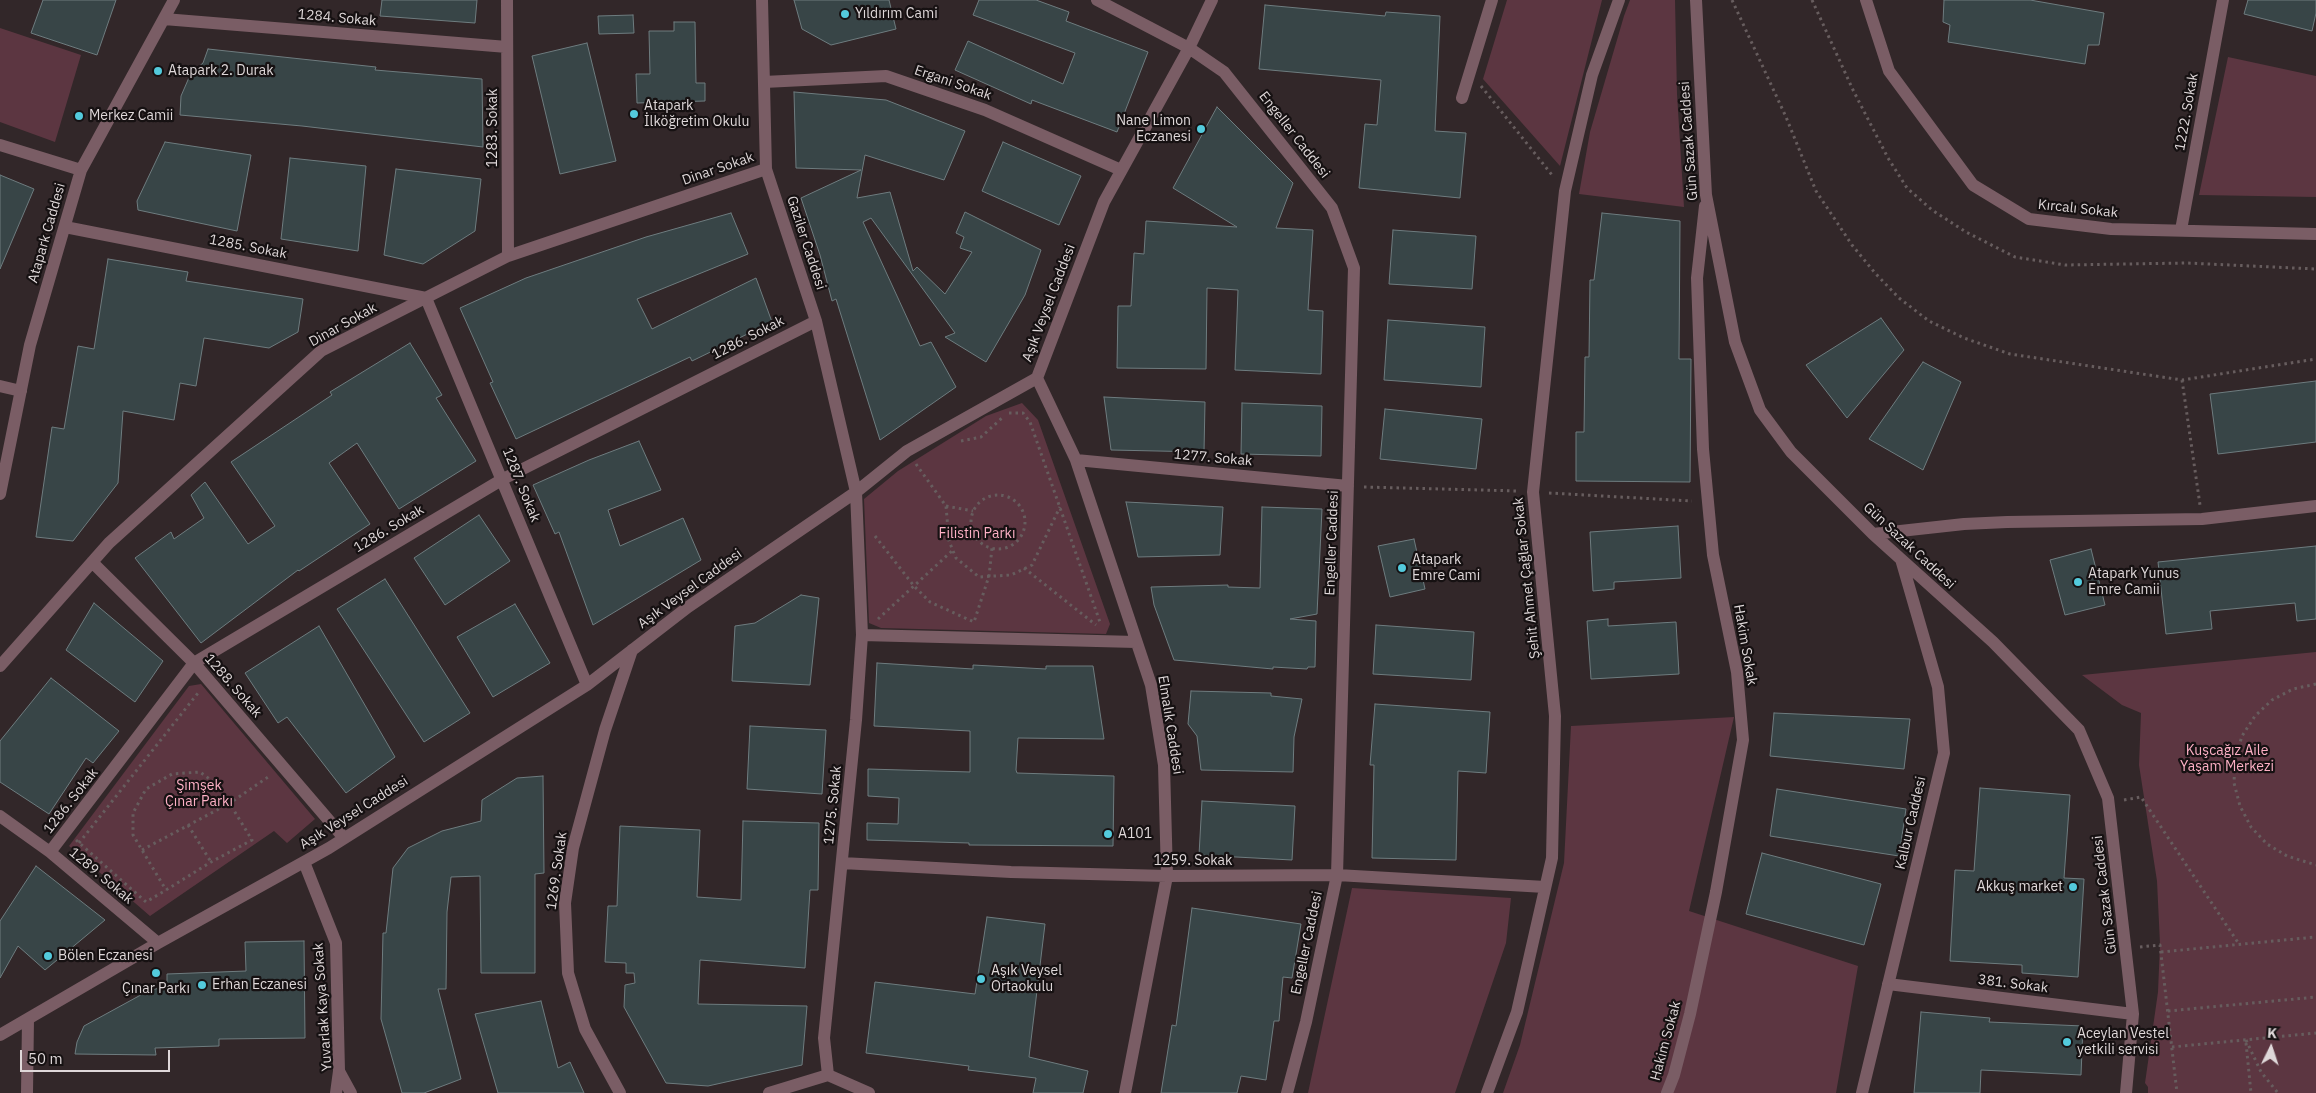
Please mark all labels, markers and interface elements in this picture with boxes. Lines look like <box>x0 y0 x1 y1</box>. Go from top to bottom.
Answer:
street label: 1284. Sokak <box>297 6 377 30</box>
place label: Yıldırım Cami <box>855 6 938 22</box>
marker: Yıldırım Cami <box>839 8 851 20</box>
street label: Ergani Sokak <box>912 62 994 104</box>
place label: Atapark 2. Durak <box>168 63 274 79</box>
marker: Atapark 2. Durak <box>152 65 164 77</box>
street label: 1222. Sokak <box>2172 72 2202 152</box>
street label: Gün Sazak Caddesi <box>1676 81 1702 201</box>
street label: Engeller Caddesi <box>1255 88 1333 182</box>
street label: 1283. Sokak <box>485 89 501 167</box>
place label: Atapark İlköğretim Okulu <box>644 98 749 130</box>
place label: Merkez Camii <box>89 108 173 124</box>
marker: Atapark İlköğretim Okulu <box>628 108 640 120</box>
marker: Merkez Camii <box>73 110 85 122</box>
place label: Nane Limon Eczanesi <box>1116 113 1191 146</box>
marker: Nane Limon Eczanesi <box>1195 123 1207 135</box>
street label: Dinar Sokak <box>680 149 756 189</box>
street label: Atapark Caddesi <box>25 181 69 285</box>
street label: Gaziler Caddesi <box>783 194 829 292</box>
street label: Kırcalı Sokak <box>2037 196 2119 222</box>
street label: 1285. Sokak <box>208 231 288 263</box>
street label: Aşık Veysel Caddesi <box>1019 242 1079 364</box>
street label: Dinar Sokak <box>306 299 380 351</box>
street label: 1286. Sokak <box>709 313 787 363</box>
street label: 1287. Sokak <box>498 445 544 525</box>
street label: 1277. Sokak <box>1173 446 1253 470</box>
street label: Engeller Caddesi <box>1322 490 1342 596</box>
street label: Şehit Ahmet Çağlar Sokak <box>1510 497 1544 659</box>
street label: Gün Sazak Caddesi <box>1860 499 1958 593</box>
street label: 1286. Sokak <box>351 501 427 557</box>
park label: Filistin Parkı <box>939 526 1015 542</box>
street label: Aşık Veysel Caddesi <box>635 546 745 632</box>
place label: Atapark Emre Cami <box>1412 552 1480 584</box>
marker: Atapark Emre Cami <box>1396 562 1408 574</box>
place label: Atapark Yunus Emre Camii <box>2088 566 2179 598</box>
marker: Atapark Yunus Emre Camii <box>2072 576 2084 588</box>
street label: Hakim Sokak <box>1730 603 1760 687</box>
street label: 1288. Sokak <box>201 651 265 721</box>
street label: Elmalık Caddesi <box>1154 674 1186 776</box>
park label: Kuşcağız Aile Yaşam Merkezi <box>2180 743 2274 776</box>
street label: 1286. Sokak <box>40 765 102 837</box>
street label: 1275. Sokak <box>821 765 845 845</box>
street label: Aşık Veysel Caddesi <box>297 773 411 853</box>
street label: Kalbur Caddesi <box>1892 775 1930 871</box>
park label: Şimşek Çınar Parkı <box>165 778 233 810</box>
place label: A101 <box>1118 826 1152 842</box>
marker: A101 <box>1102 828 1114 840</box>
street label: 1269. Sokak <box>543 831 571 911</box>
street label: Gün Sazak Caddesi <box>2089 835 2121 955</box>
street label: 1289. Sokak <box>65 844 137 908</box>
street label: 1259. Sokak <box>1154 853 1232 869</box>
place label: Akkuş market <box>1977 879 2063 895</box>
marker: Akkuş market <box>2067 881 2079 893</box>
street label: Engeller Caddesi <box>1288 890 1326 996</box>
street label: Yuvarlak Kaya Sokak <box>310 942 336 1072</box>
place label: Bölen Eczanesi <box>58 948 153 964</box>
marker: Bölen Eczanesi <box>42 950 54 962</box>
place label: Aşık Veysel Ortaokulu <box>991 963 1062 996</box>
marker: Çınar Parkı <box>150 967 162 979</box>
street label: 381. Sokak <box>1977 971 2049 997</box>
marker: Aşık Veysel Ortaokulu <box>975 973 987 985</box>
place label: Erhan Eczanesi <box>212 977 307 993</box>
marker: Erhan Eczanesi <box>196 979 208 991</box>
place label: Çınar Parkı <box>122 981 190 997</box>
street label: Hakim Sokak <box>1647 999 1685 1083</box>
north arrow <box>2246 1023 2296 1073</box>
text: K <box>2267 1024 2278 1042</box>
place label: Aceylan Vestel yetkili servisi <box>2077 1026 2169 1058</box>
marker: Aceylan Vestel yetkili servisi <box>2061 1036 2073 1048</box>
scale bar <box>22 1040 172 1072</box>
text: 50 m <box>28 1049 63 1068</box>

